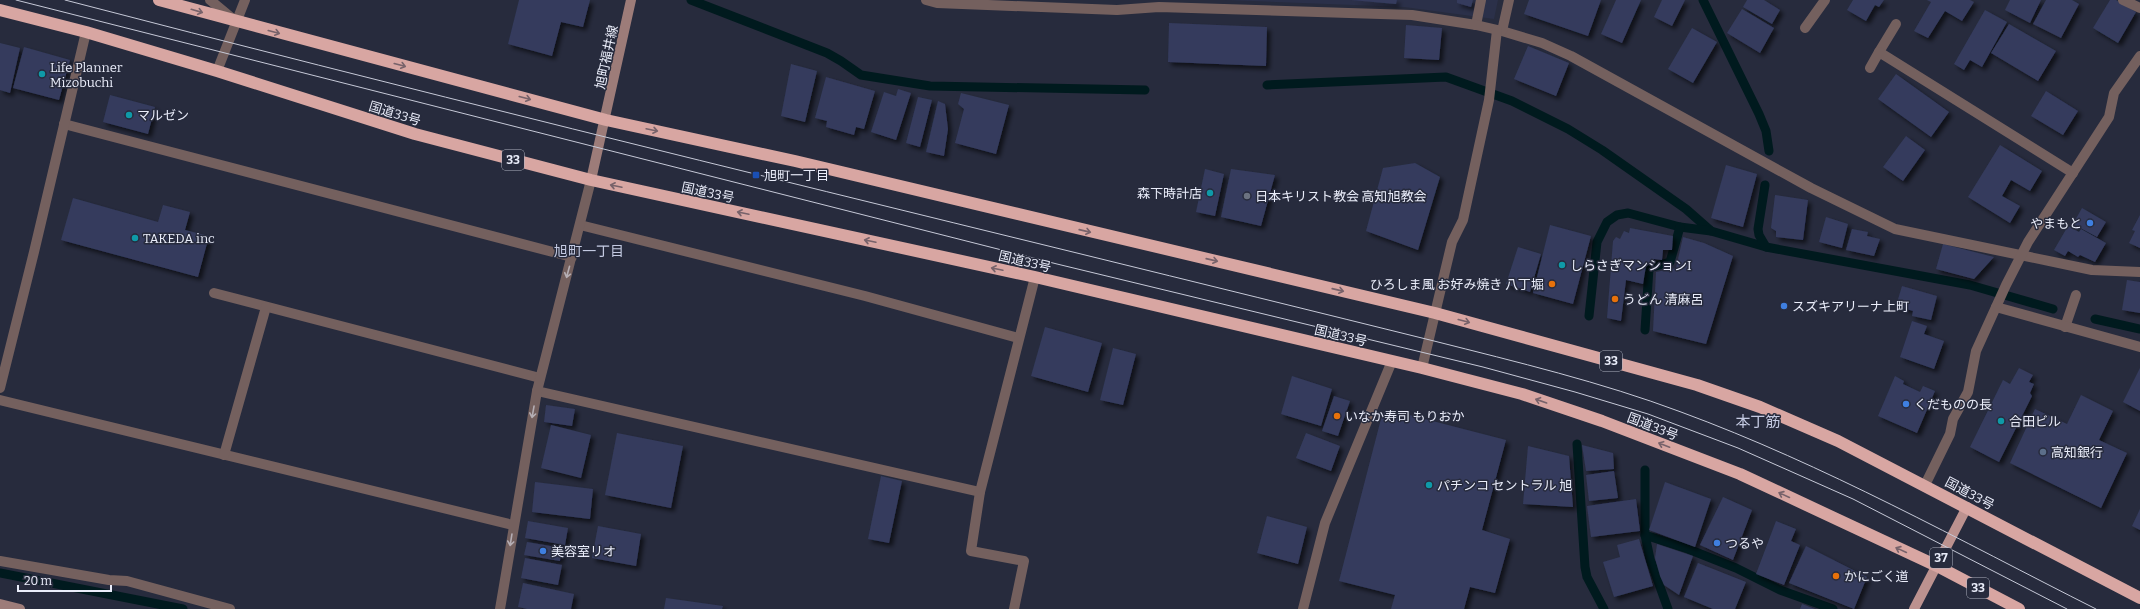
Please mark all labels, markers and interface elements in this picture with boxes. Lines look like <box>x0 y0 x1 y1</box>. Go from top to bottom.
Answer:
one-way arrow <box>190 8 203 15</box>
street label: 旭町福井線 <box>592 24 621 90</box>
one-way arrow <box>267 29 280 36</box>
place label: Life Planner Mizobuchi <box>50 60 123 90</box>
one-way arrow <box>393 62 406 69</box>
marker: Life Planner Mizobuchi <box>37 69 47 79</box>
one-way arrow <box>519 95 532 103</box>
street label: 国道33号 <box>367 98 423 128</box>
place label: マルゼン <box>137 108 189 123</box>
marker: マルゼン <box>124 110 134 120</box>
one-way arrow <box>645 126 658 134</box>
road number: 33 <box>502 150 524 170</box>
place label: 旭町一丁目 <box>764 168 829 183</box>
marker: 旭町一丁目 <box>751 170 761 180</box>
street label: 国道33号 <box>680 180 736 205</box>
one-way arrow <box>610 181 623 189</box>
place label: 森下時計店 <box>1137 186 1202 201</box>
marker: 森下時計店 <box>1205 188 1215 198</box>
place label: 日本キリスト教会 高知旭教会 <box>1255 189 1427 204</box>
marker: 日本キリスト教会 高知旭教会 <box>1242 191 1252 201</box>
one-way arrow <box>737 209 750 217</box>
place label: やまもと <box>2030 216 2082 231</box>
marker: やまもと <box>2085 218 2095 228</box>
one-way arrow <box>1078 227 1091 235</box>
place label: TAKEDA inc <box>143 231 215 246</box>
marker: TAKEDA inc <box>130 233 140 243</box>
one-way arrow <box>864 237 877 245</box>
district label: 旭町一丁目 <box>554 243 624 260</box>
street label: 国道33号 <box>997 248 1053 275</box>
one-way arrow <box>1205 257 1218 265</box>
place label: しらさぎマンションI <box>1570 258 1692 273</box>
marker: しらさぎマンションI <box>1557 260 1567 270</box>
one-way arrow <box>991 264 1004 272</box>
one-way arrow <box>563 266 571 279</box>
place label: ひろしま風 お好み焼き 八丁堀 <box>1370 277 1544 292</box>
marker: ひろしま風 お好み焼き 八丁堀 <box>1547 279 1557 289</box>
one-way arrow <box>1331 286 1344 294</box>
place label: うどん 清麻呂 <box>1623 292 1704 307</box>
marker: うどん 清麻呂 <box>1610 294 1620 304</box>
place label: スズキアリーナ上町 <box>1792 299 1909 314</box>
marker: スズキアリーナ上町 <box>1779 301 1789 311</box>
one-way arrow <box>1458 318 1471 325</box>
street label: 国道33号 <box>1313 322 1369 349</box>
road number: 33 <box>1600 351 1622 371</box>
one-way arrow <box>1536 396 1548 404</box>
place label: くだものの長 <box>1914 397 1992 412</box>
marker: くだものの長 <box>1901 399 1911 409</box>
one-way arrow <box>529 405 537 418</box>
place label: いなか寿司 もりおか <box>1345 409 1465 424</box>
street label: 国道33号 <box>1625 410 1681 443</box>
marker: いなか寿司 もりおか <box>1332 411 1342 421</box>
district label: 本丁筋 <box>1735 413 1781 431</box>
place label: 合田ビル <box>2009 414 2061 429</box>
marker: 合田ビル <box>1996 416 2006 426</box>
one-way arrow <box>1658 440 1670 448</box>
place label: 高知銀行 <box>2051 445 2103 460</box>
marker: 高知銀行 <box>2038 447 2048 457</box>
street label: 国道33号 <box>1943 474 1997 513</box>
place label: パチンコ セントラル 旭 <box>1437 478 1572 493</box>
marker: パチンコ セントラル 旭 <box>1424 480 1434 490</box>
one-way arrow <box>1778 491 1790 498</box>
one-way arrow <box>507 533 515 546</box>
place label: つるや <box>1725 536 1764 551</box>
marker: つるや <box>1712 538 1722 548</box>
place label: 美容室リオ <box>551 544 616 559</box>
marker: 美容室リオ <box>538 546 548 556</box>
one-way arrow <box>1896 546 1908 553</box>
road number: 37 <box>1930 548 1952 568</box>
scale bar <box>18 567 111 593</box>
place label: かにごく道 <box>1844 569 1909 584</box>
marker: かにごく道 <box>1831 571 1841 581</box>
text: 20 m <box>24 574 53 588</box>
road number: 33 <box>1967 578 1989 598</box>

